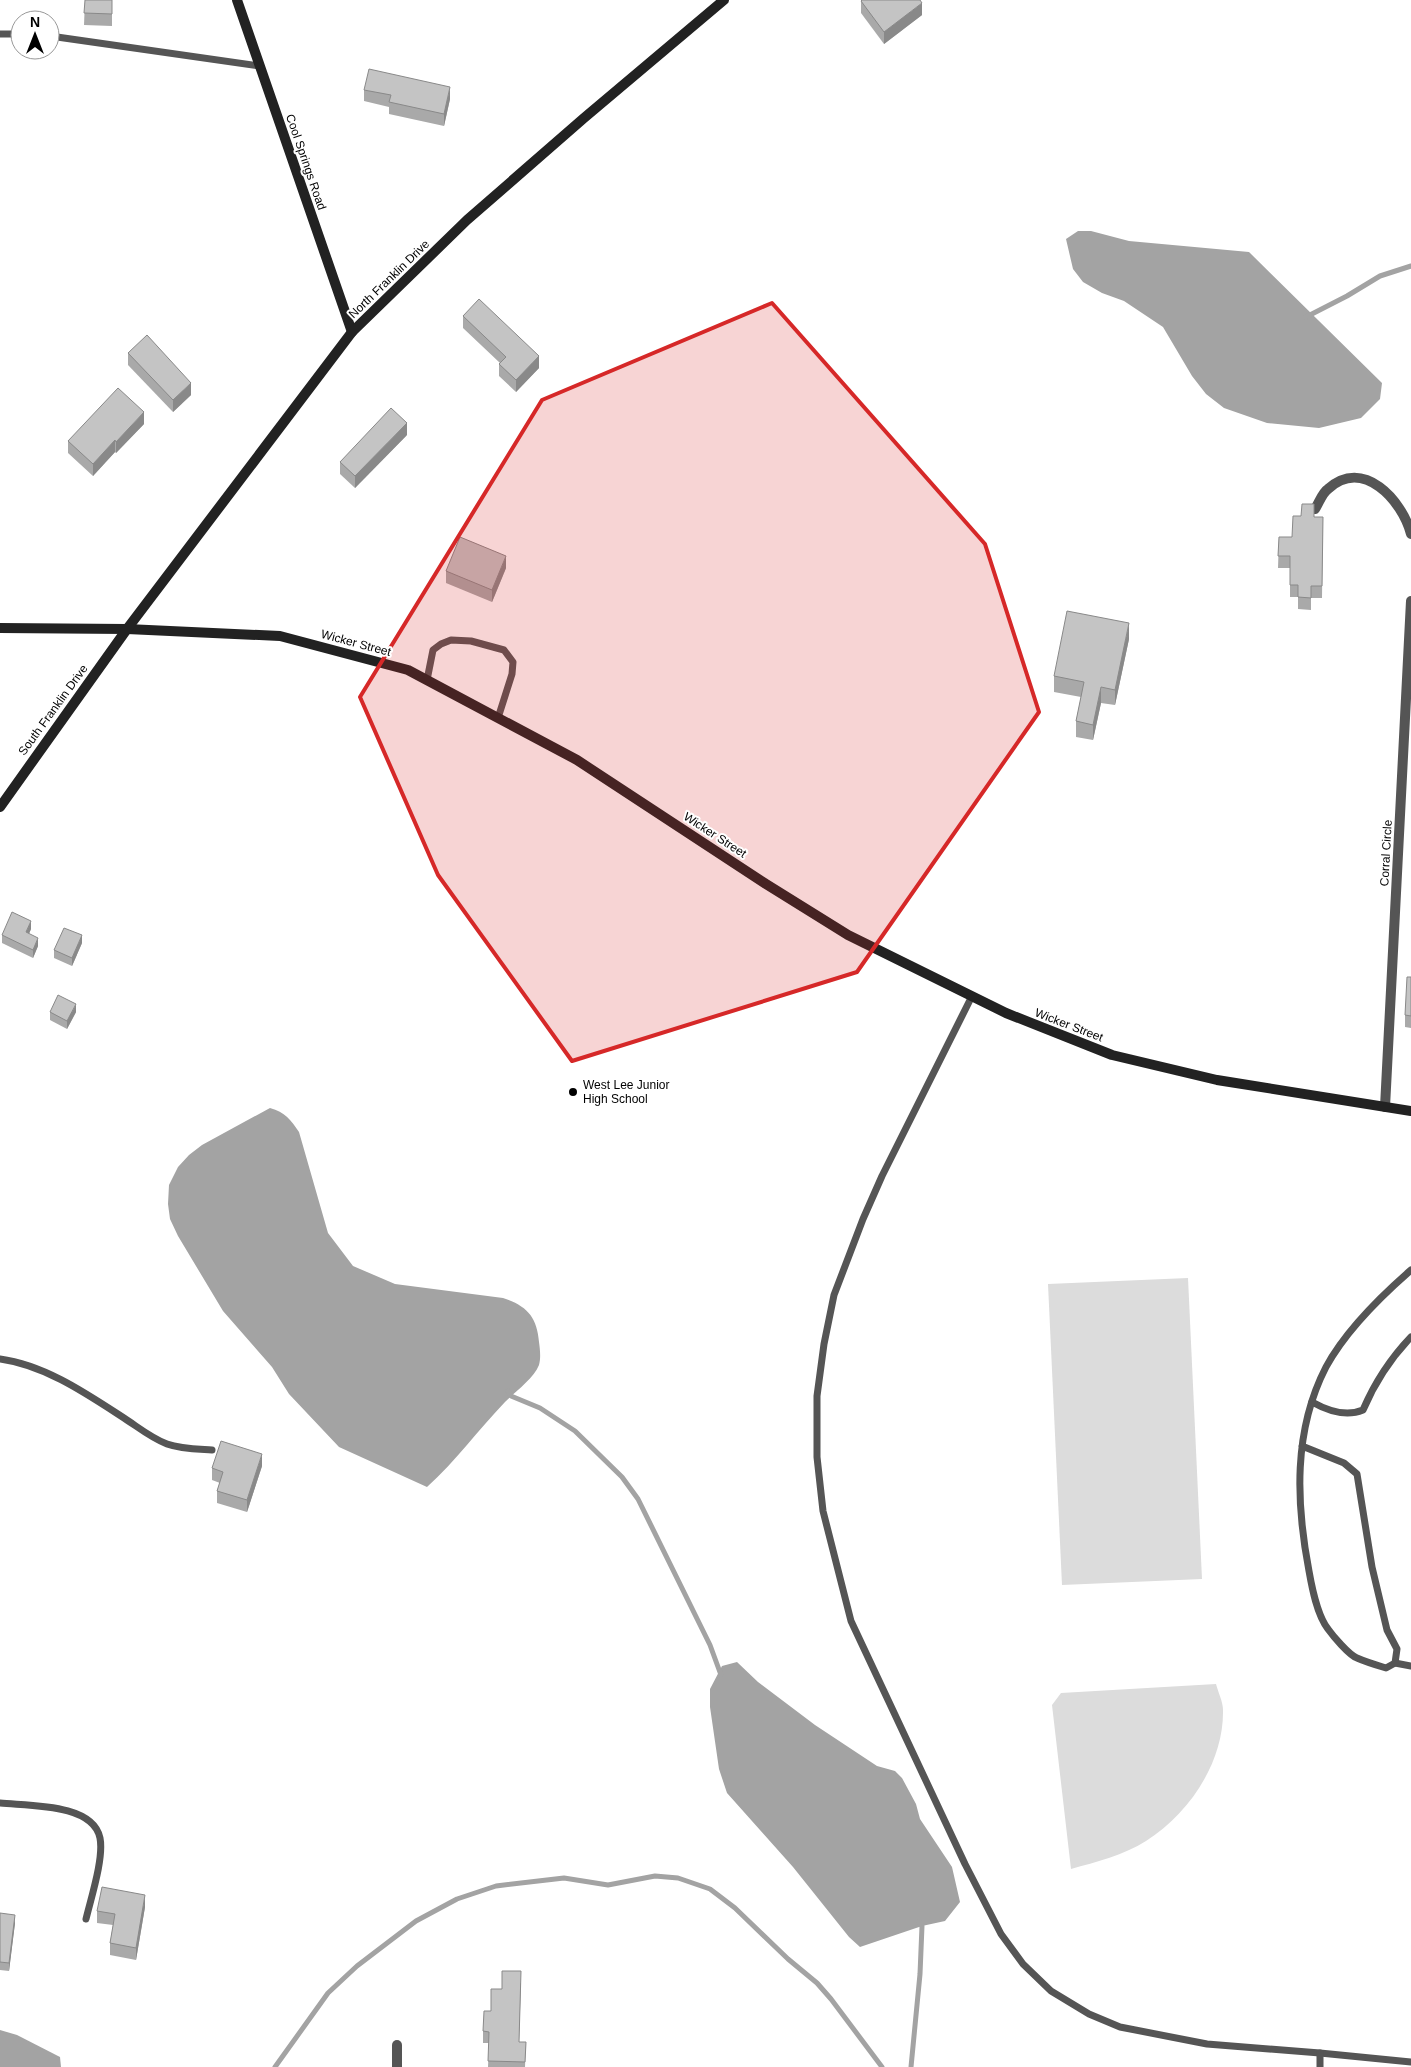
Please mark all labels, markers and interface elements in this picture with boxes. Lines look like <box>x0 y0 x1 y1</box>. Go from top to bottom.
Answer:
north arrow <box>10 10 60 60</box>
text: N <box>30 14 40 30</box>
street label: Cool Springs Road <box>283 112 329 212</box>
street label: North Franklin Drive <box>346 237 432 321</box>
street label: Wicker Street <box>319 627 393 659</box>
street label: South Franklin Drive <box>15 662 91 758</box>
street label: Wicker Street <box>681 810 750 861</box>
street label: Corral Circle <box>1377 819 1395 887</box>
street label: Wicker Street <box>1033 1006 1106 1045</box>
place label: West Lee Junior High School <box>583 1078 670 1106</box>
marker: West Lee Junior High School <box>567 1086 579 1098</box>

